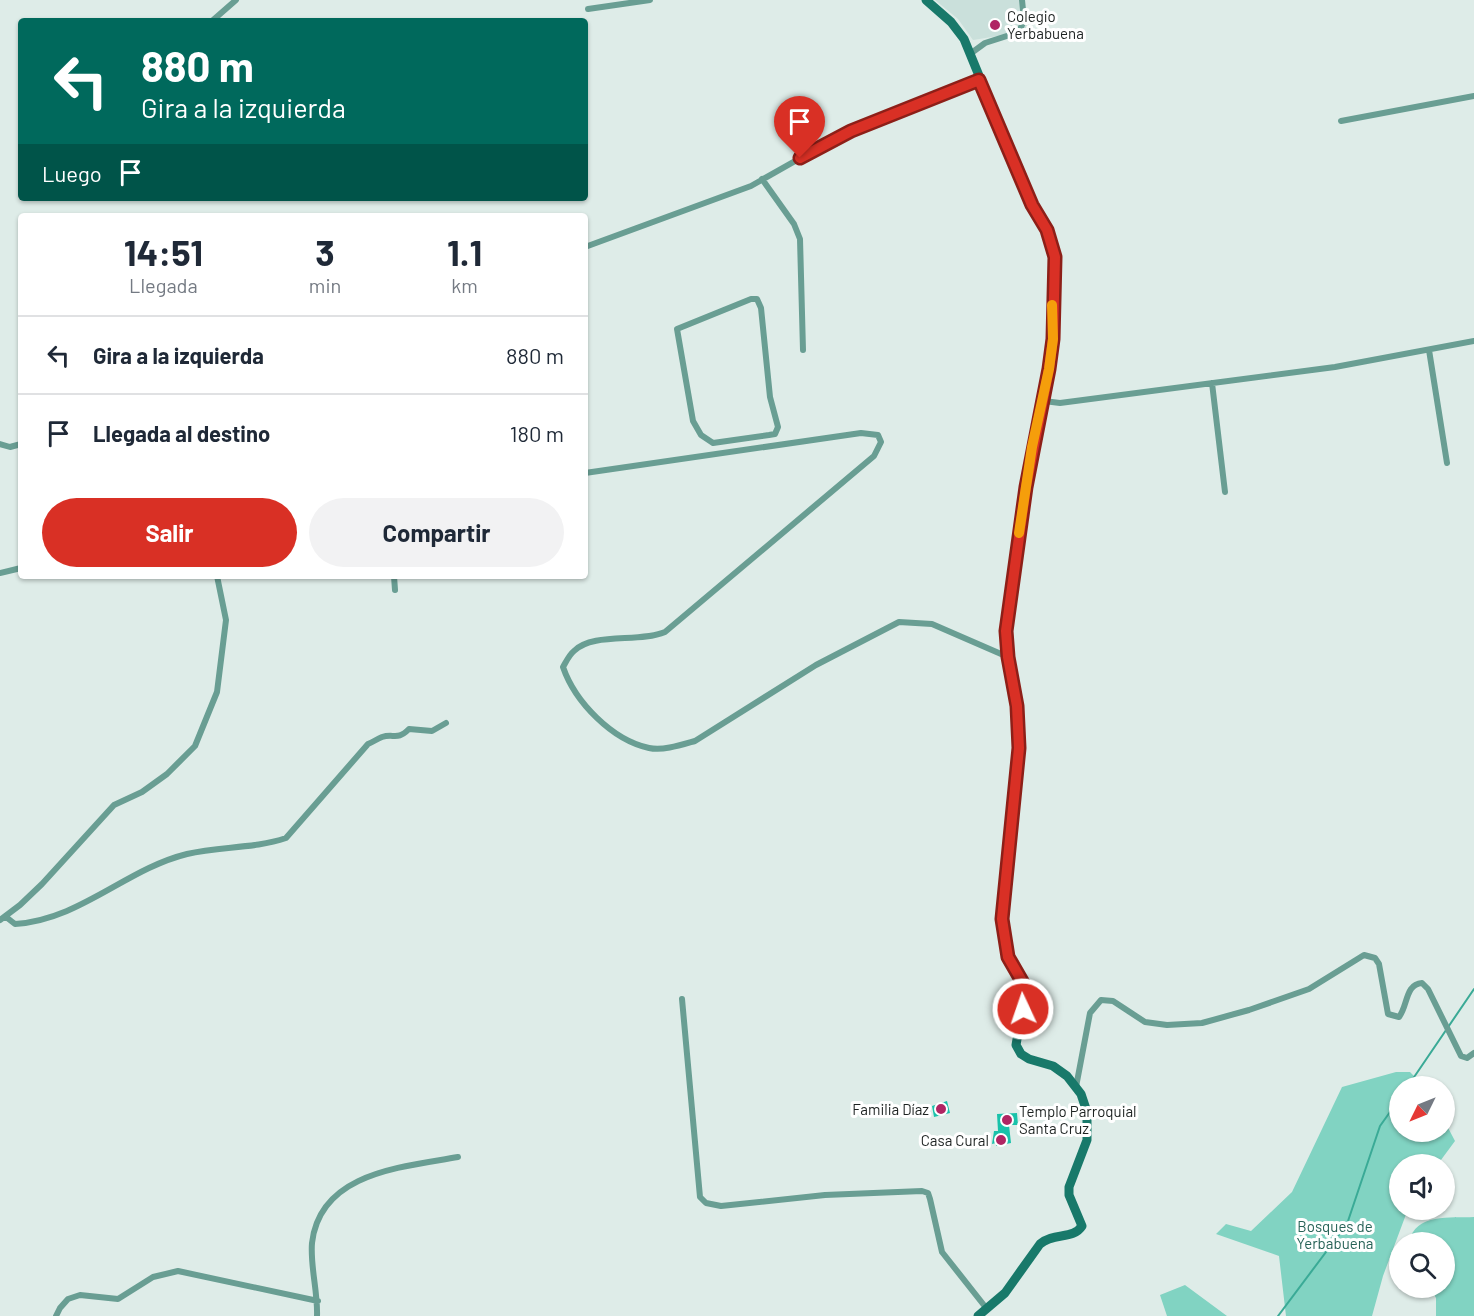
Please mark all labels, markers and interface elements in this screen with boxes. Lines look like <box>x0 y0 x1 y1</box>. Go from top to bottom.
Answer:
place label: Colegio Yerbabuena <box>1007 7 1084 42</box>
marker: Colegio Yerbabuena <box>988 18 1002 32</box>
text: 880 m <box>141 40 254 90</box>
icon: left <box>42 42 120 120</box>
text: Gira a la izquierda <box>141 91 346 123</box>
pin <box>774 96 825 158</box>
icon: arrive <box>783 105 816 138</box>
icon: arrive <box>114 156 147 189</box>
text: Luego <box>42 160 102 186</box>
text: 14:51 <box>124 230 203 273</box>
text: 3 <box>315 230 335 273</box>
text: 1.1 <box>447 230 482 273</box>
text: Llegada <box>129 273 198 297</box>
text: min <box>309 273 341 297</box>
text: km <box>451 273 478 297</box>
icon: left <box>42 339 75 372</box>
text: Gira a la izquierda <box>93 342 264 368</box>
text: 880 m <box>506 342 564 368</box>
icon: arrive <box>42 417 75 450</box>
text: Llegada al destino <box>93 420 270 446</box>
text: 180 m <box>510 420 564 446</box>
button: Salir <box>42 498 297 567</box>
button: Compartir <box>309 498 564 567</box>
position arrow <box>991 977 1055 1041</box>
north arrow <box>1389 1076 1455 1142</box>
map controls <box>1389 1076 1455 1298</box>
place label: Familia Díaz <box>852 1100 929 1118</box>
marker: Familia Díaz <box>934 1102 948 1116</box>
place label: Templo Parroquial Santa Cruz <box>1019 1102 1137 1137</box>
marker: Templo Parroquial Santa Cruz <box>1000 1113 1014 1127</box>
place label: Casa Cural <box>921 1131 989 1149</box>
marker: Casa Cural <box>994 1133 1008 1147</box>
button: sound <box>1389 1154 1455 1220</box>
park label: Bosques de Yerbabuena <box>1297 1217 1373 1252</box>
button: search <box>1389 1232 1455 1298</box>

